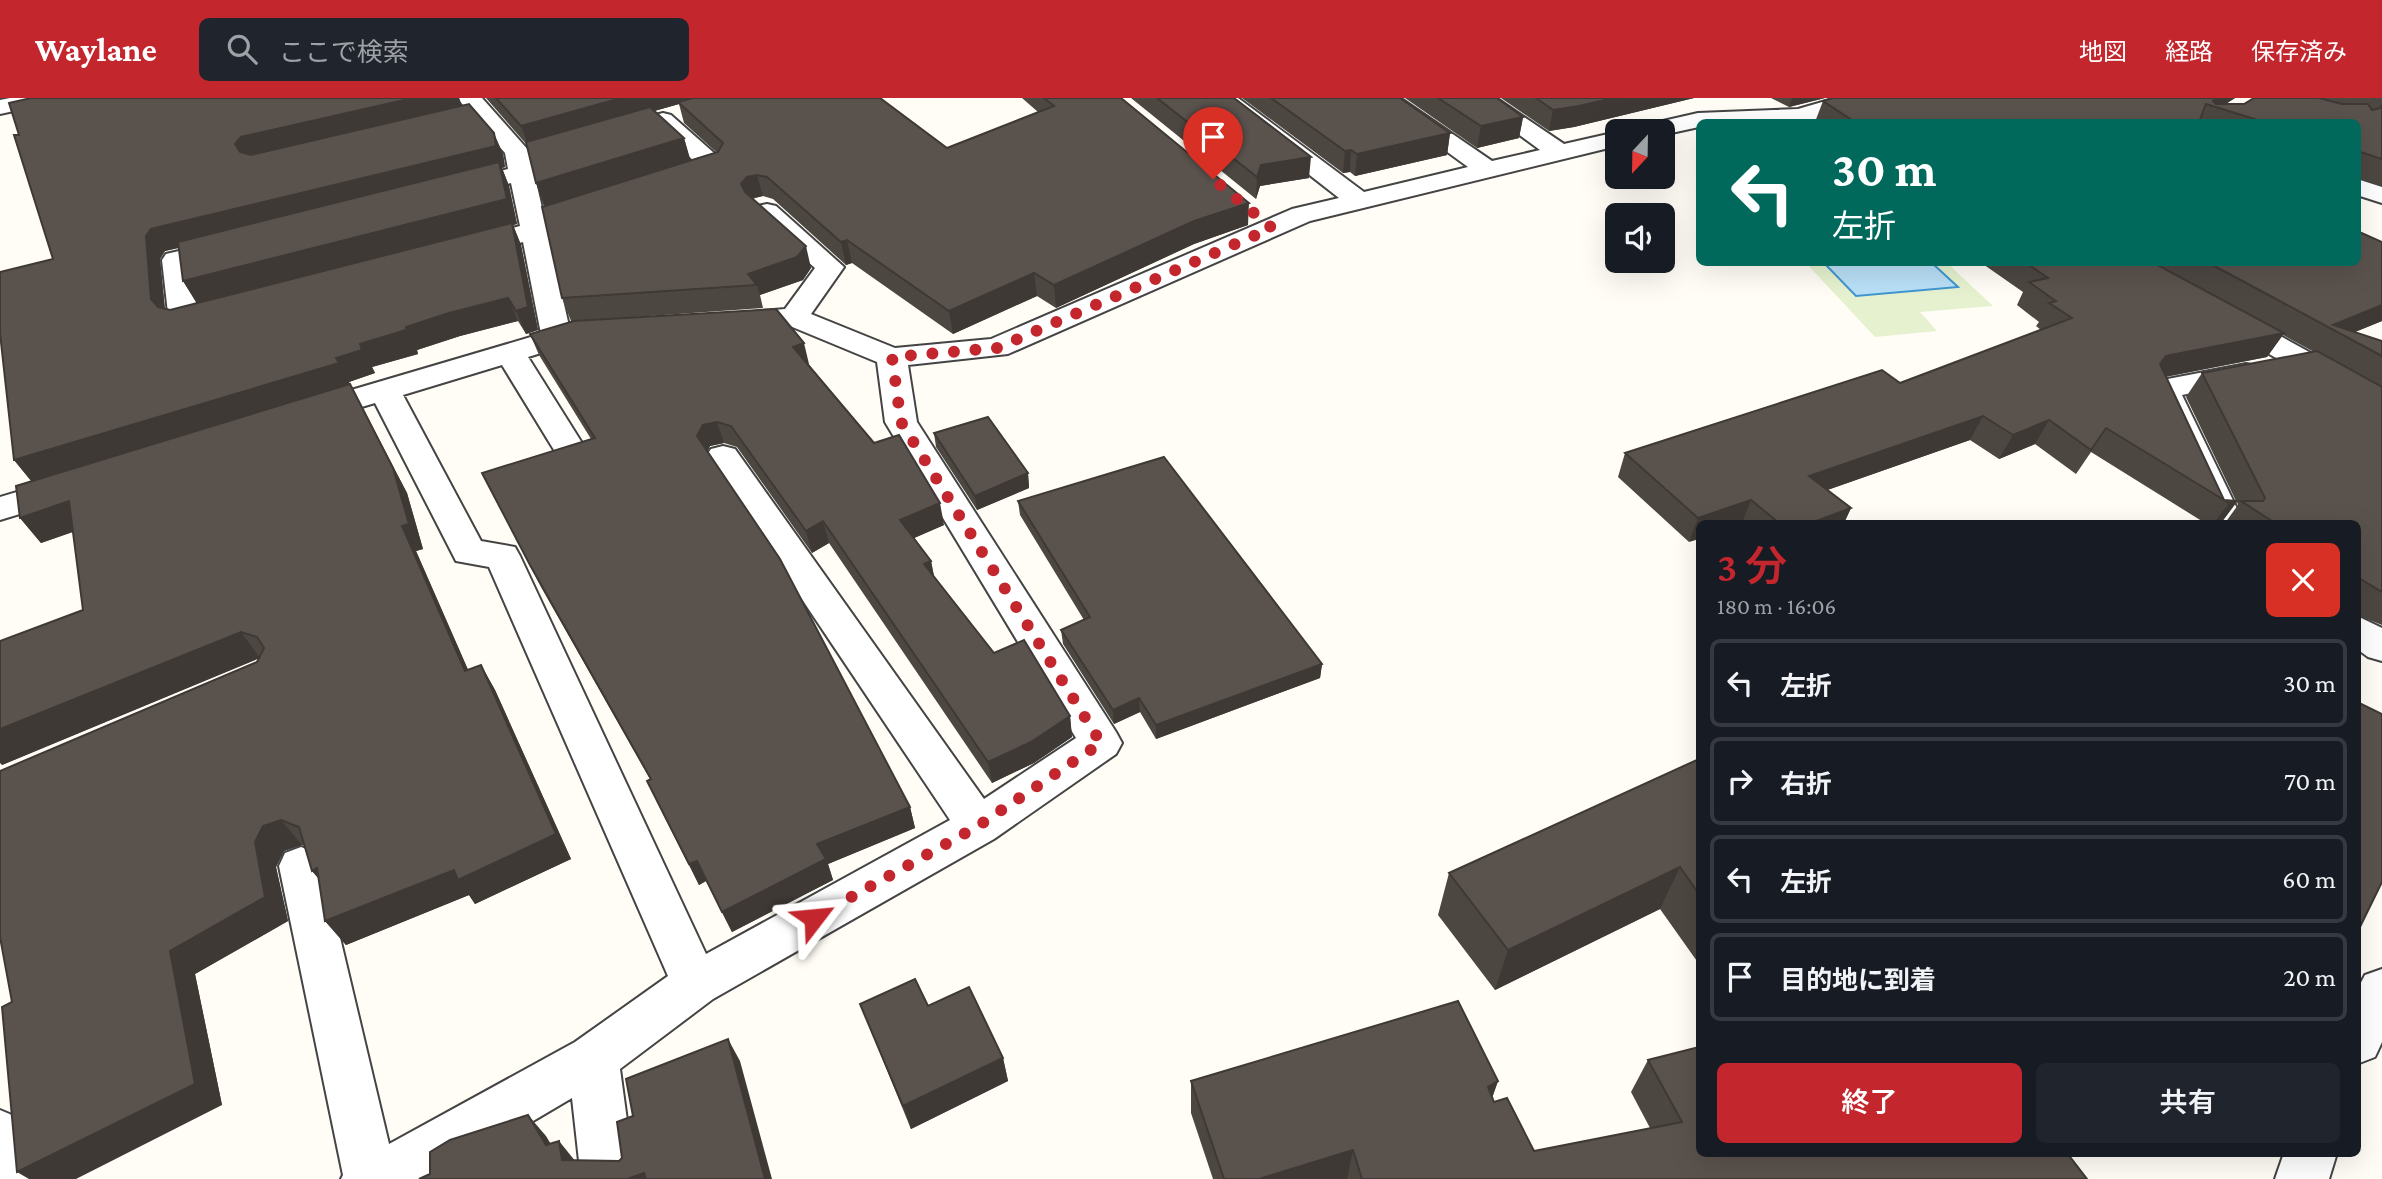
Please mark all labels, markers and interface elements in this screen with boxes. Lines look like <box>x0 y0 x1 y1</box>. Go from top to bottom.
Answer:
search box <box>199 18 689 81</box>
icon: search <box>223 30 261 68</box>
text: Waylane <box>35 31 157 68</box>
text: ここで検索 <box>279 38 409 67</box>
text: 地図 <box>2079 38 2127 65</box>
text: 経路 <box>2165 38 2213 65</box>
text: 保存済み <box>2251 38 2347 65</box>
pin <box>1183 107 1243 179</box>
icon: arrive <box>1194 118 1232 156</box>
north arrow <box>1605 119 1675 189</box>
map controls <box>1605 119 1675 273</box>
text: 30 m <box>1832 142 1937 197</box>
icon: left <box>1717 147 1808 238</box>
button: sound <box>1605 203 1675 273</box>
text: 左折 <box>1832 208 1896 244</box>
text: 3 分 <box>1717 543 1787 590</box>
button: close <box>2266 543 2340 617</box>
text: 180 m · 16:06 <box>1717 593 1836 619</box>
icon: left <box>1721 664 1759 702</box>
text: 30 m <box>2283 669 2336 698</box>
text: 左折 <box>1780 672 1832 701</box>
icon: right <box>1721 762 1759 800</box>
text: 70 m <box>2284 767 2336 796</box>
text: 右折 <box>1780 770 1832 799</box>
icon: left <box>1721 860 1759 898</box>
text: 60 m <box>2282 865 2336 894</box>
text: 左折 <box>1780 868 1832 897</box>
position arrow <box>777 881 851 955</box>
icon: arrive <box>1721 958 1759 996</box>
text: 20 m <box>2283 963 2336 992</box>
text: 目的地に到着 <box>1780 966 1936 995</box>
button: 終了 <box>1717 1063 2022 1143</box>
button: 共有 <box>2036 1063 2340 1143</box>

